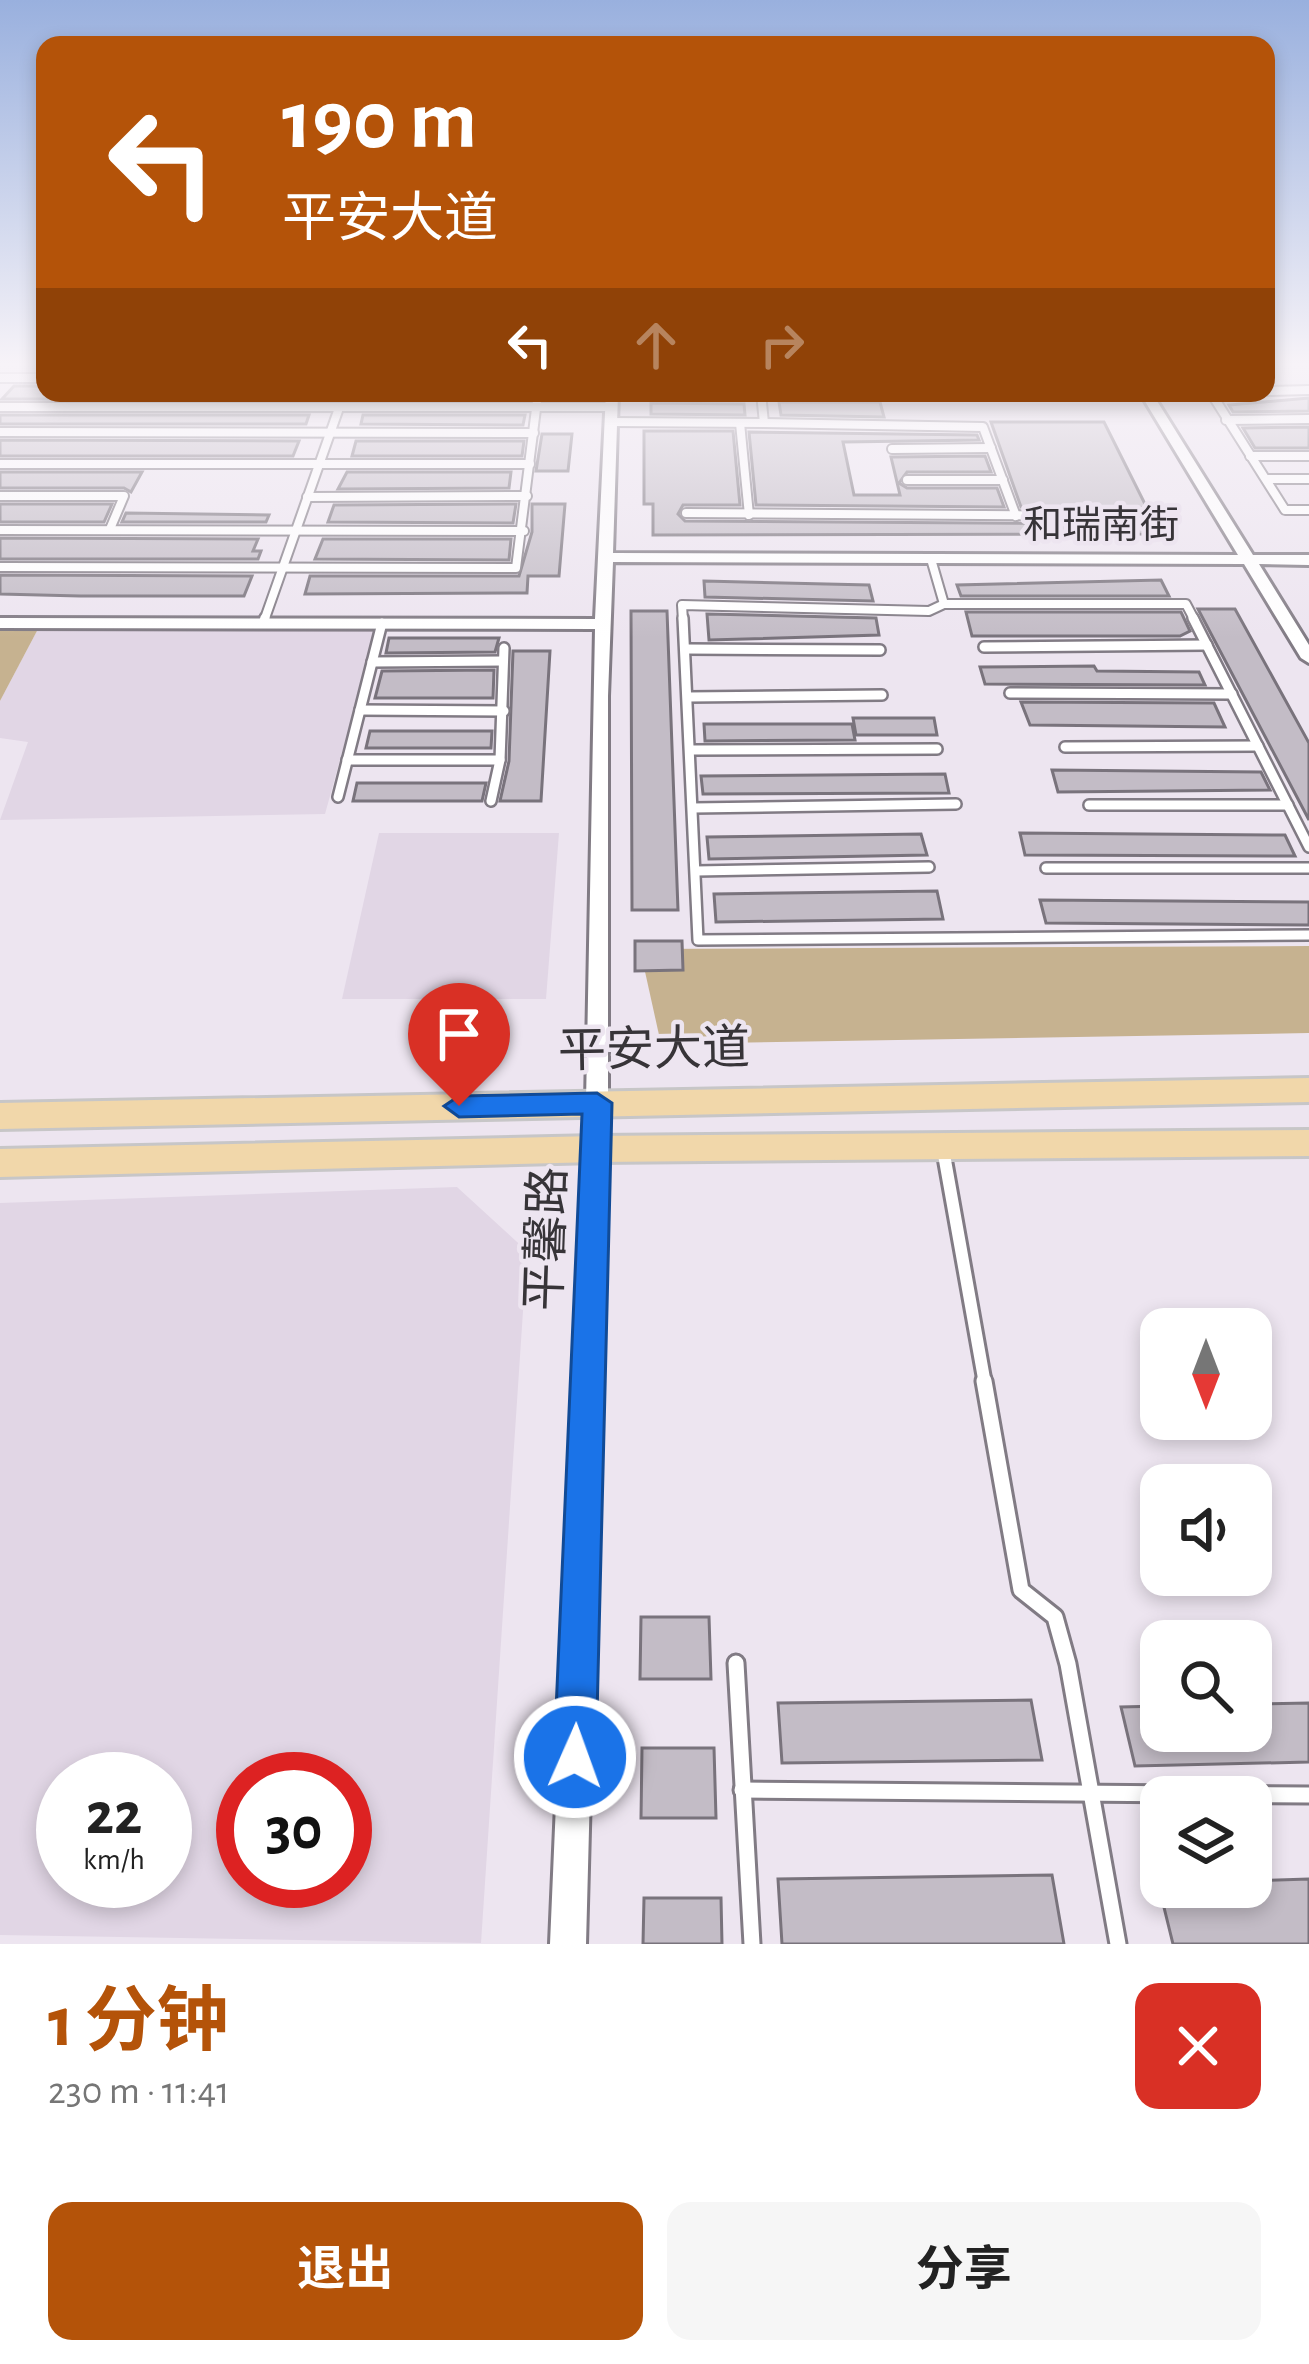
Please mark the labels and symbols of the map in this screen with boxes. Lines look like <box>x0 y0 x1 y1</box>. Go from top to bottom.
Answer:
street label: 和瑞南街 <box>1023 505 1179 546</box>
pin <box>408 983 510 1106</box>
street label: 平安大道 <box>558 1022 750 1077</box>
street label: 平馨路 <box>519 1166 574 1312</box>
north arrow <box>1140 1308 1272 1440</box>
position arrow <box>512 1694 638 1820</box>
speed limit sign: 30 <box>216 1752 372 1908</box>

